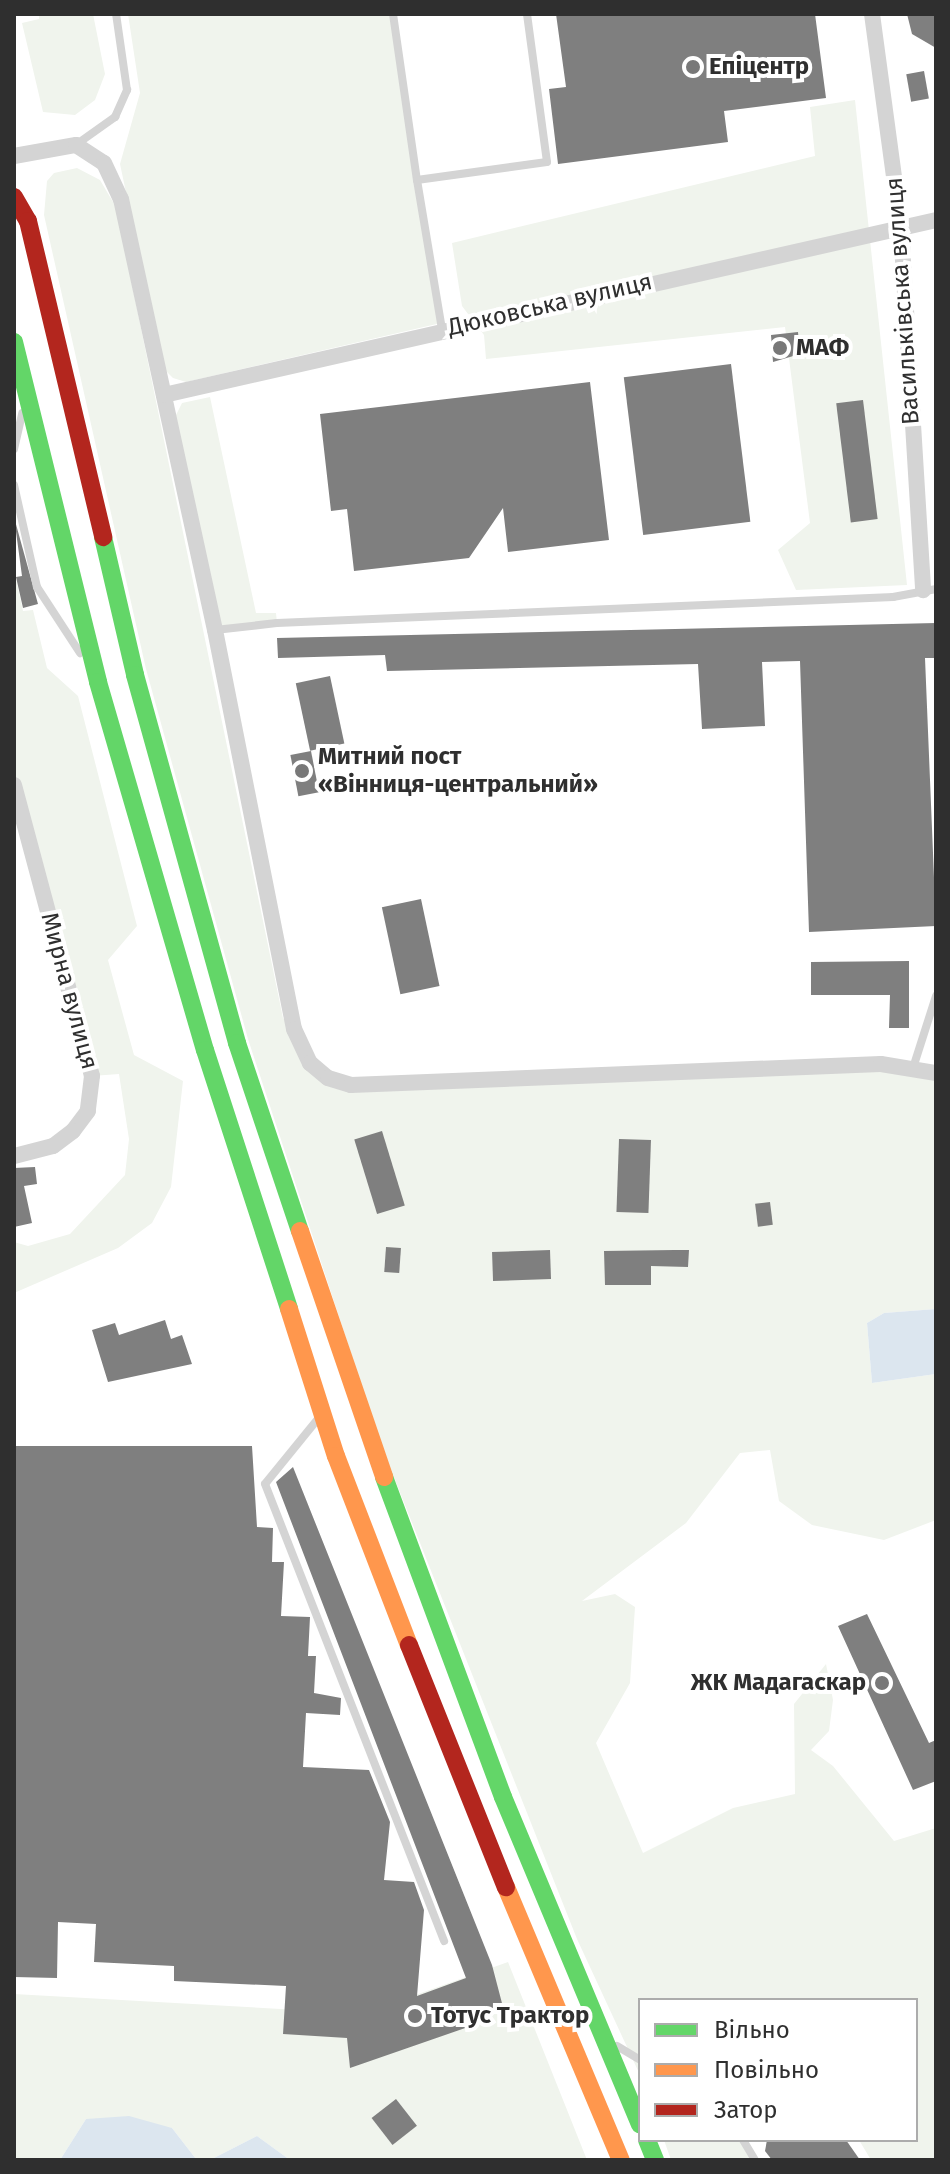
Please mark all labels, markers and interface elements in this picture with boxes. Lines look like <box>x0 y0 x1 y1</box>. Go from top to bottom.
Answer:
place label: Епіцентр <box>709 53 809 81</box>
marker: Епіцентр <box>684 58 702 76</box>
street label: Васильківська вулиця <box>880 176 926 426</box>
street label: Дюковська вулиця <box>445 267 655 343</box>
place label: МАФ <box>796 334 849 362</box>
marker: МАФ <box>771 339 789 357</box>
place label: Митний пост «Вінниця-центральний» <box>318 743 598 799</box>
marker: Митний пост «Вінниця-центральний» <box>293 762 311 780</box>
street label: Мирна вулиця <box>34 909 104 1073</box>
place label: ЖК Мадагаскар <box>691 1669 866 1697</box>
marker: ЖК Мадагаскар <box>873 1674 891 1692</box>
legend <box>638 1998 918 2142</box>
place label: Тотус Трактор <box>431 2002 589 2030</box>
marker: Тотус Трактор <box>406 2007 424 2025</box>
text: Вільно <box>714 2016 790 2044</box>
text: Повільно <box>714 2056 819 2084</box>
text: Затор <box>714 2096 778 2124</box>

